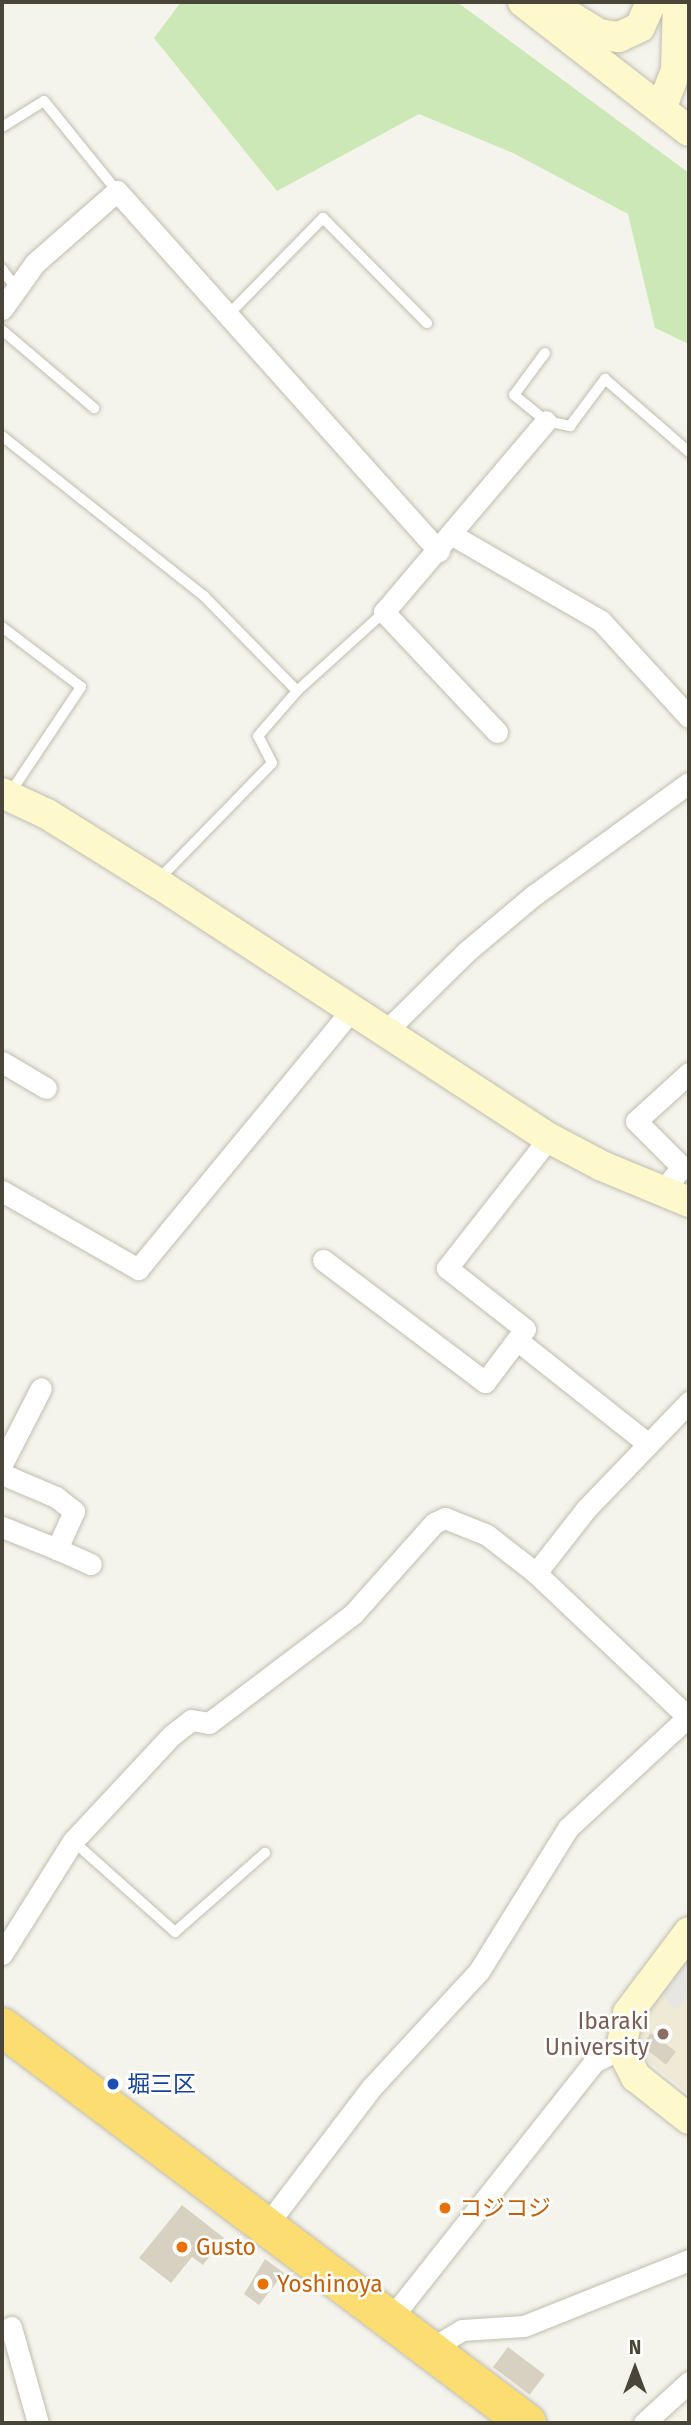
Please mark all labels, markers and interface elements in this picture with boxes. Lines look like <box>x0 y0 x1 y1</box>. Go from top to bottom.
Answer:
place label: Ibaraki University <box>545 2007 649 2061</box>
marker: Ibaraki University <box>655 2026 671 2042</box>
place label: 堀三区 <box>127 2070 196 2098</box>
marker: 堀三区 <box>105 2076 121 2092</box>
place label: コジコジ <box>459 2194 551 2222</box>
marker: コジコジ <box>437 2200 453 2216</box>
place label: Gusto <box>196 2233 256 2261</box>
marker: Gusto <box>174 2239 190 2255</box>
place label: Yoshinoya <box>277 2270 383 2298</box>
marker: Yoshinoya <box>255 2276 271 2292</box>
north arrow <box>600 2334 670 2404</box>
text: N <box>629 2336 641 2359</box>

